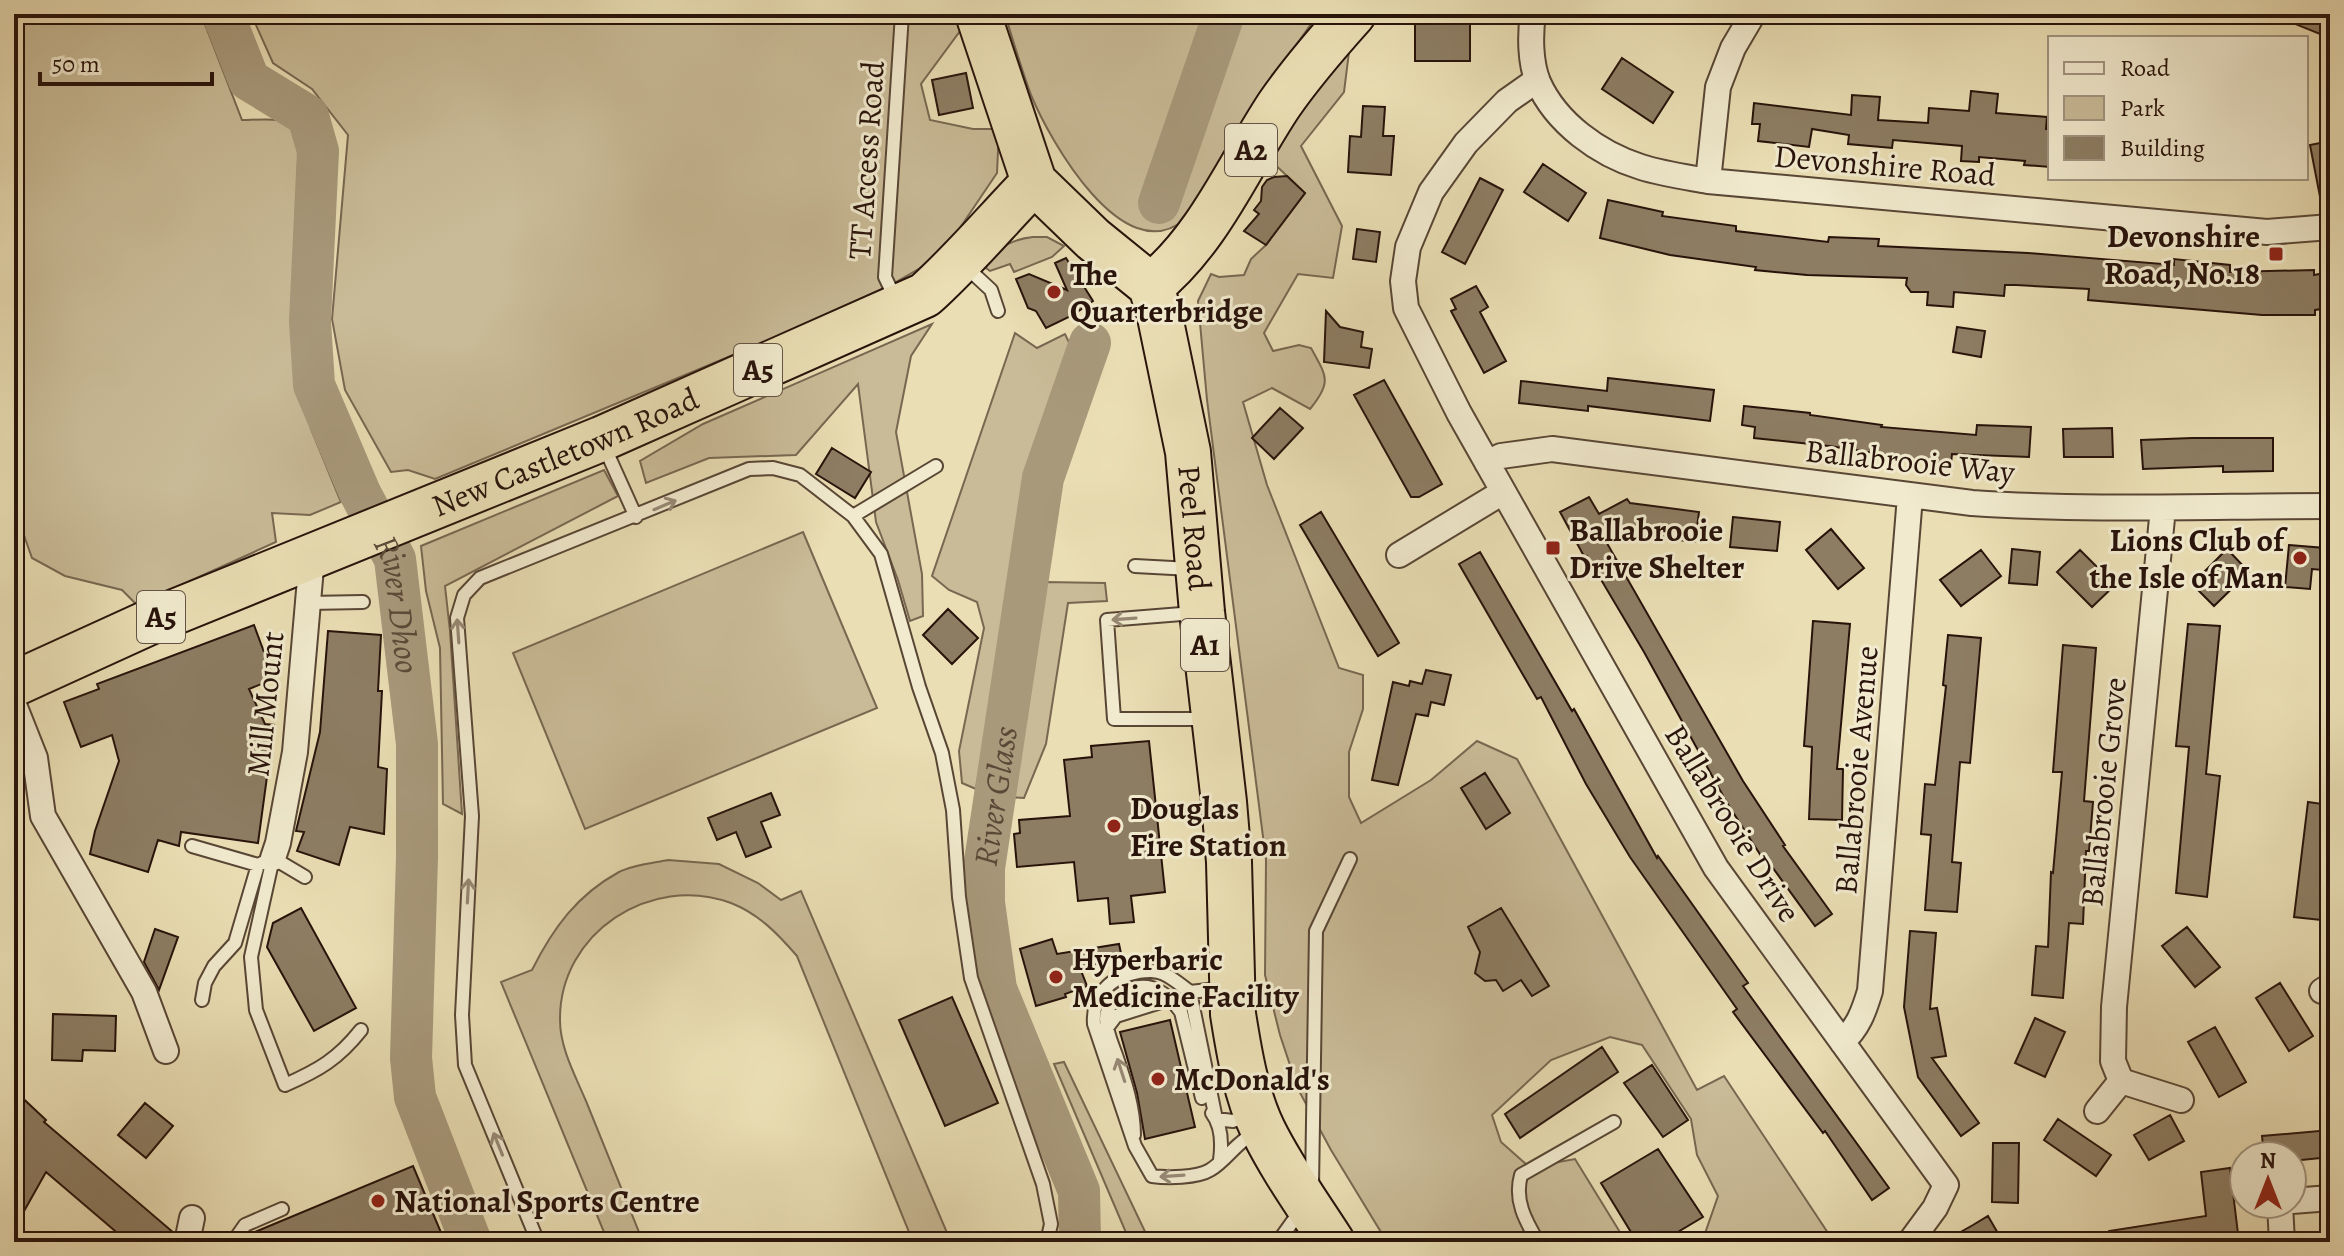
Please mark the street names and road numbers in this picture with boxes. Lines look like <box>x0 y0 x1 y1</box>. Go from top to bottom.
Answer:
street label: TT Access Road <box>837 58 895 261</box>
road number: A2 <box>1225 124 1277 176</box>
street label: Devonshire Road <box>1772 133 1998 197</box>
road number: A5 <box>734 344 782 396</box>
street label: New Castletown Road <box>425 376 706 527</box>
street label: Ballabrooie Way <box>1803 428 2018 494</box>
street label: Peel Road <box>1167 463 1222 593</box>
road number: A5 <box>137 591 185 643</box>
road number: A1 <box>1181 619 1229 671</box>
street label: Mill Mount <box>236 629 294 779</box>
street label: Ballabrooie Avenue <box>1823 644 1889 896</box>
street label: Ballabrooie Grove <box>2069 675 2137 909</box>
street label: Ballabrooie Drive <box>1654 715 1812 931</box>

